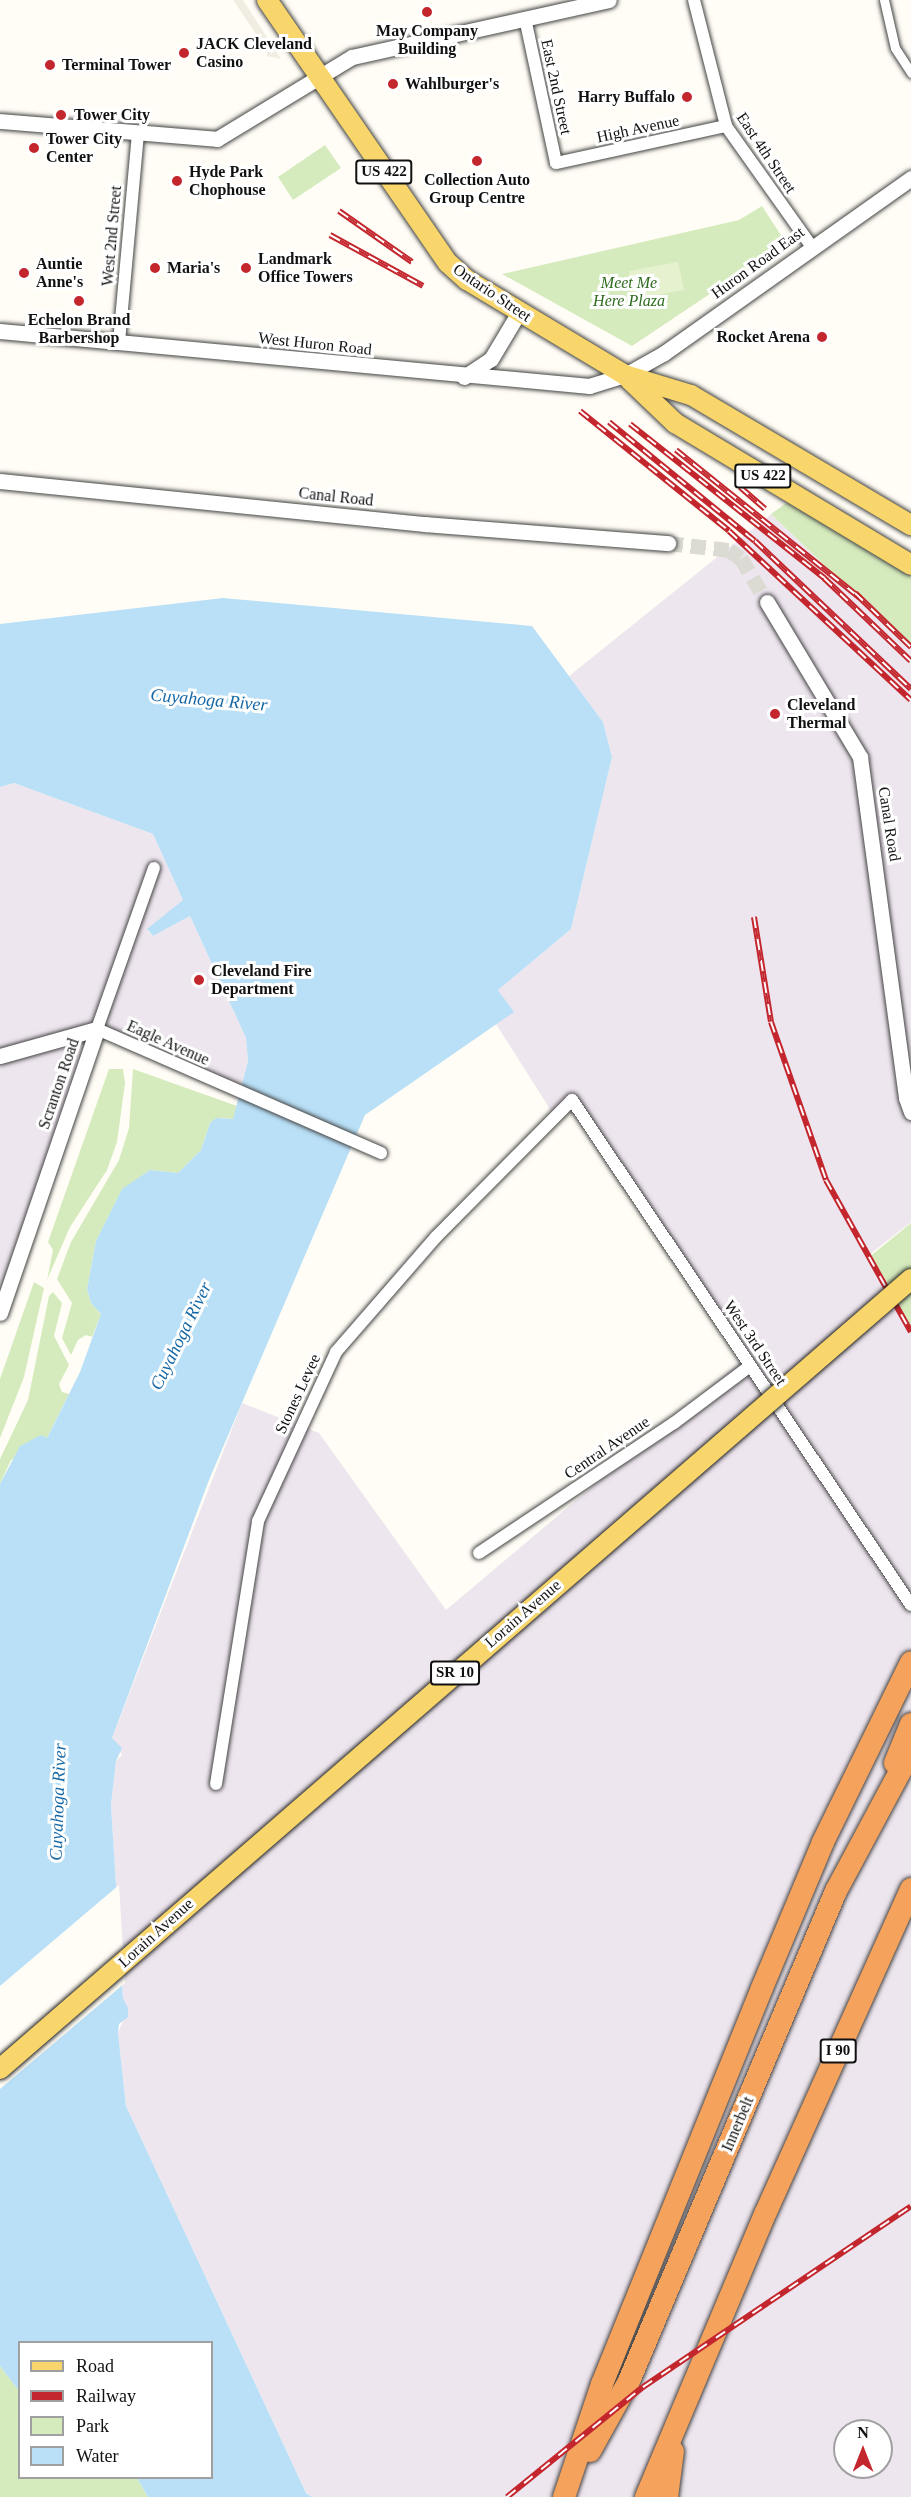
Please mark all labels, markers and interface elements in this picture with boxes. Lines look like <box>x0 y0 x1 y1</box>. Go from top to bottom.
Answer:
marker: May Company Building <box>420 5 434 19</box>
place label: May Company Building <box>376 21 478 59</box>
place label: JACK Cleveland Casino <box>196 34 312 72</box>
street label: East 2nd Street <box>537 38 575 136</box>
marker: JACK Cleveland Casino <box>177 46 191 60</box>
place label: Terminal Tower <box>62 55 171 75</box>
marker: Terminal Tower <box>43 58 57 72</box>
place label: Wahlburger's <box>405 74 499 94</box>
marker: Wahlburger's <box>386 77 400 91</box>
place label: Harry Buffalo <box>578 87 675 107</box>
marker: Harry Buffalo <box>680 90 694 104</box>
place label: Tower City <box>74 105 150 125</box>
marker: Tower City <box>52 106 70 124</box>
street label: East 4th Street <box>732 109 800 197</box>
street label: High Avenue <box>595 111 681 147</box>
place label: Tower City Center <box>46 129 122 167</box>
marker: Tower City Center <box>27 141 41 155</box>
marker: Collection Auto Group Centre <box>470 154 484 168</box>
road number: US 422 <box>354 160 414 184</box>
place label: Hyde Park Chophouse <box>189 162 265 200</box>
place label: Collection Auto Group Centre <box>423 170 531 208</box>
marker: Hyde Park Chophouse <box>170 174 184 188</box>
street label: West 2nd Street <box>98 185 126 287</box>
street label: Huron Road East <box>708 223 808 303</box>
place label: Landmark Office Towers <box>258 249 353 287</box>
place label: Auntie Anne's <box>36 254 83 292</box>
place label: Maria's <box>167 258 220 278</box>
street label: Ontario Street <box>449 260 535 326</box>
marker: Maria's <box>148 261 162 275</box>
marker: Landmark Office Towers <box>239 261 253 275</box>
marker: Auntie Anne's <box>17 266 31 280</box>
park label: Meet Me Here Plaza <box>593 273 665 311</box>
marker: Echelon Brand Barbershop <box>72 294 86 308</box>
place label: Echelon Brand Barbershop <box>28 310 130 348</box>
place label: Rocket Arena <box>716 327 810 347</box>
street label: West Huron Road <box>257 328 373 360</box>
marker: Rocket Arena <box>815 330 829 344</box>
road number: US 422 <box>733 464 793 488</box>
street label: Canal Road <box>298 484 374 510</box>
water label: Cuyahoga River <box>150 684 268 716</box>
place label: Cleveland Thermal <box>787 695 855 733</box>
marker: Cleveland Thermal <box>768 707 782 721</box>
street label: Canal Road <box>874 785 904 863</box>
place label: Cleveland Fire Department <box>211 961 312 999</box>
marker: Cleveland Fire Department <box>192 973 206 987</box>
street label: Eagle Avenue <box>123 1016 213 1070</box>
street label: Scranton Road <box>35 1036 83 1132</box>
water label: Cuyahoga River <box>146 1278 216 1394</box>
street label: West 3rd Street <box>720 1297 790 1389</box>
street label: Stones Levee <box>271 1351 325 1437</box>
street label: Central Avenue <box>560 1412 654 1484</box>
street label: Lorain Avenue <box>481 1576 565 1652</box>
road number: SR 10 <box>430 1661 480 1685</box>
water label: Cuyahoga River <box>45 1743 71 1861</box>
street label: Lorain Avenue <box>114 1894 198 1972</box>
road number: I 90 <box>818 2039 858 2063</box>
street label: Innerbelt <box>718 2094 758 2154</box>
legend <box>18 2341 213 2479</box>
text: Road <box>76 2356 114 2376</box>
text: Railway <box>76 2386 136 2406</box>
text: Park <box>76 2416 109 2436</box>
north arrow <box>833 2419 893 2479</box>
text: N <box>857 2424 869 2441</box>
text: Water <box>76 2446 119 2466</box>

